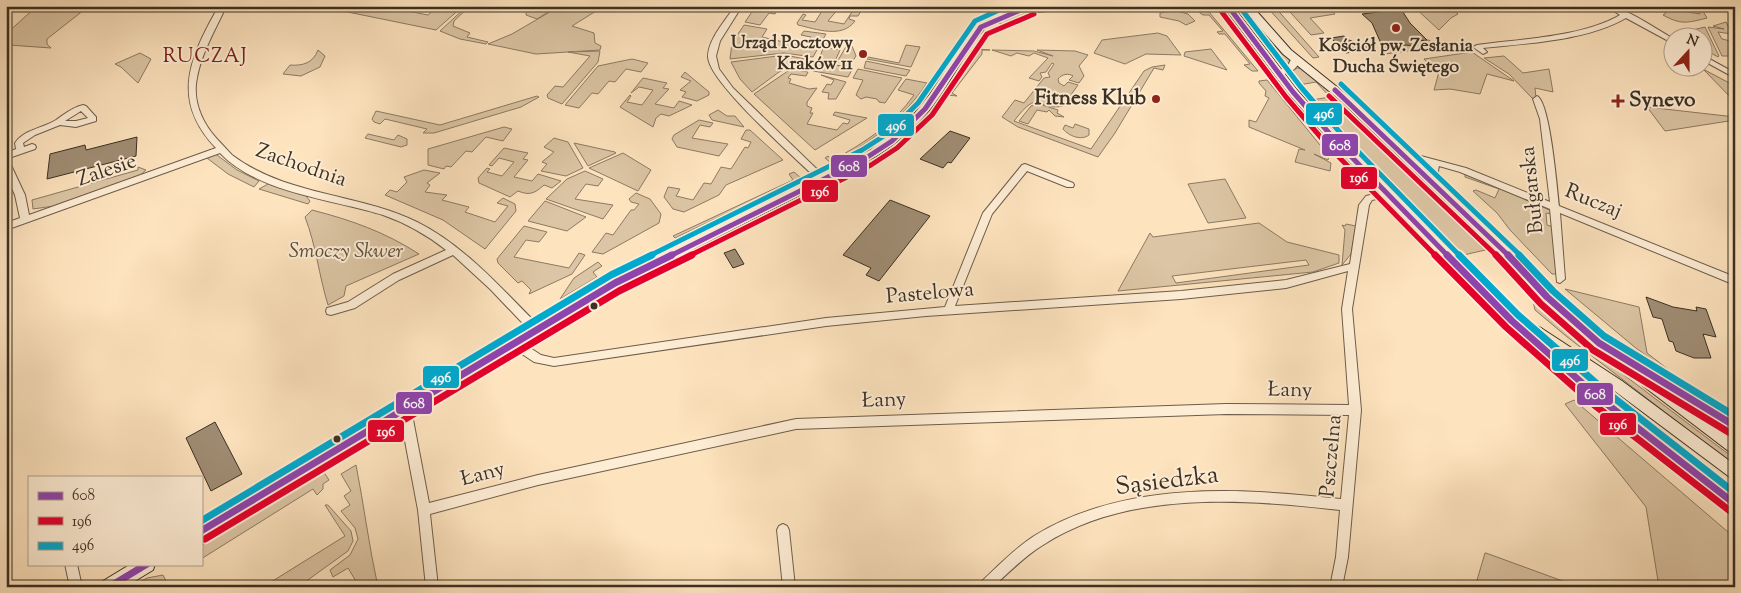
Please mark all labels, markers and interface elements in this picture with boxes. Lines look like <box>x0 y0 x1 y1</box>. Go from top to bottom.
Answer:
marker: Kościół pw. Zesłania Ducha Świętego <box>1390 22 1402 34</box>
north arrow <box>1664 28 1714 78</box>
text: N <box>1683 30 1701 53</box>
place label: Urząd Pocztowy Kraków 11 <box>731 31 854 78</box>
place label: Kościół pw. Zesłania Ducha Świętego <box>1319 34 1474 81</box>
district label: RUCZAJ <box>163 43 247 72</box>
marker: Urząd Pocztowy Kraków 11 <box>857 48 869 60</box>
place label: Fitness Klub <box>1034 84 1147 114</box>
place label: Synevo <box>1629 86 1696 116</box>
marker: Fitness Klub <box>1150 93 1162 105</box>
marker: Synevo <box>1611 94 1625 108</box>
line badge: 496 <box>1305 102 1343 126</box>
text: 496 <box>1313 105 1334 125</box>
line badge: 496 <box>877 113 915 137</box>
text: 496 <box>885 117 906 137</box>
line badge: 608 <box>1321 133 1359 157</box>
street label: Zachodnia <box>252 136 351 196</box>
text: 608 <box>1329 137 1351 157</box>
street label: Bułgarska <box>1513 144 1553 235</box>
street label: Zalesie <box>73 147 141 195</box>
line badge: 608 <box>830 154 868 178</box>
text: 608 <box>838 158 860 178</box>
line badge: 196 <box>1340 166 1378 190</box>
text: 196 <box>1350 169 1368 189</box>
street label: Ruczaj <box>1560 177 1626 227</box>
line badge: 196 <box>801 179 839 203</box>
text: 196 <box>811 183 829 203</box>
park label: Smoczy Skwer <box>289 237 404 267</box>
street label: Pastelowa <box>885 275 976 313</box>
unlabelled marker <box>589 301 599 311</box>
line badge: 496 <box>1551 348 1589 372</box>
text: 496 <box>1559 352 1580 372</box>
line badge: 496 <box>422 365 460 389</box>
text: 496 <box>430 369 451 389</box>
street label: Łany <box>1267 376 1313 406</box>
line badge: 608 <box>1576 382 1614 406</box>
street label: Łany <box>861 385 907 417</box>
text: 608 <box>1584 386 1606 406</box>
line badge: 608 <box>395 391 433 415</box>
text: 608 <box>403 395 425 415</box>
line badge: 196 <box>1599 412 1637 436</box>
street label: Pszczelna <box>1313 413 1351 499</box>
text: 196 <box>1609 416 1627 436</box>
line badge: 196 <box>367 419 405 443</box>
text: 196 <box>377 423 395 443</box>
unlabelled marker <box>332 434 342 444</box>
street label: Łany <box>458 455 509 495</box>
street label: Sąsiedzka <box>1113 458 1221 506</box>
legend <box>28 476 202 566</box>
text: 608 <box>72 486 95 507</box>
text: 196 <box>72 512 92 533</box>
text: 496 <box>72 536 94 557</box>

